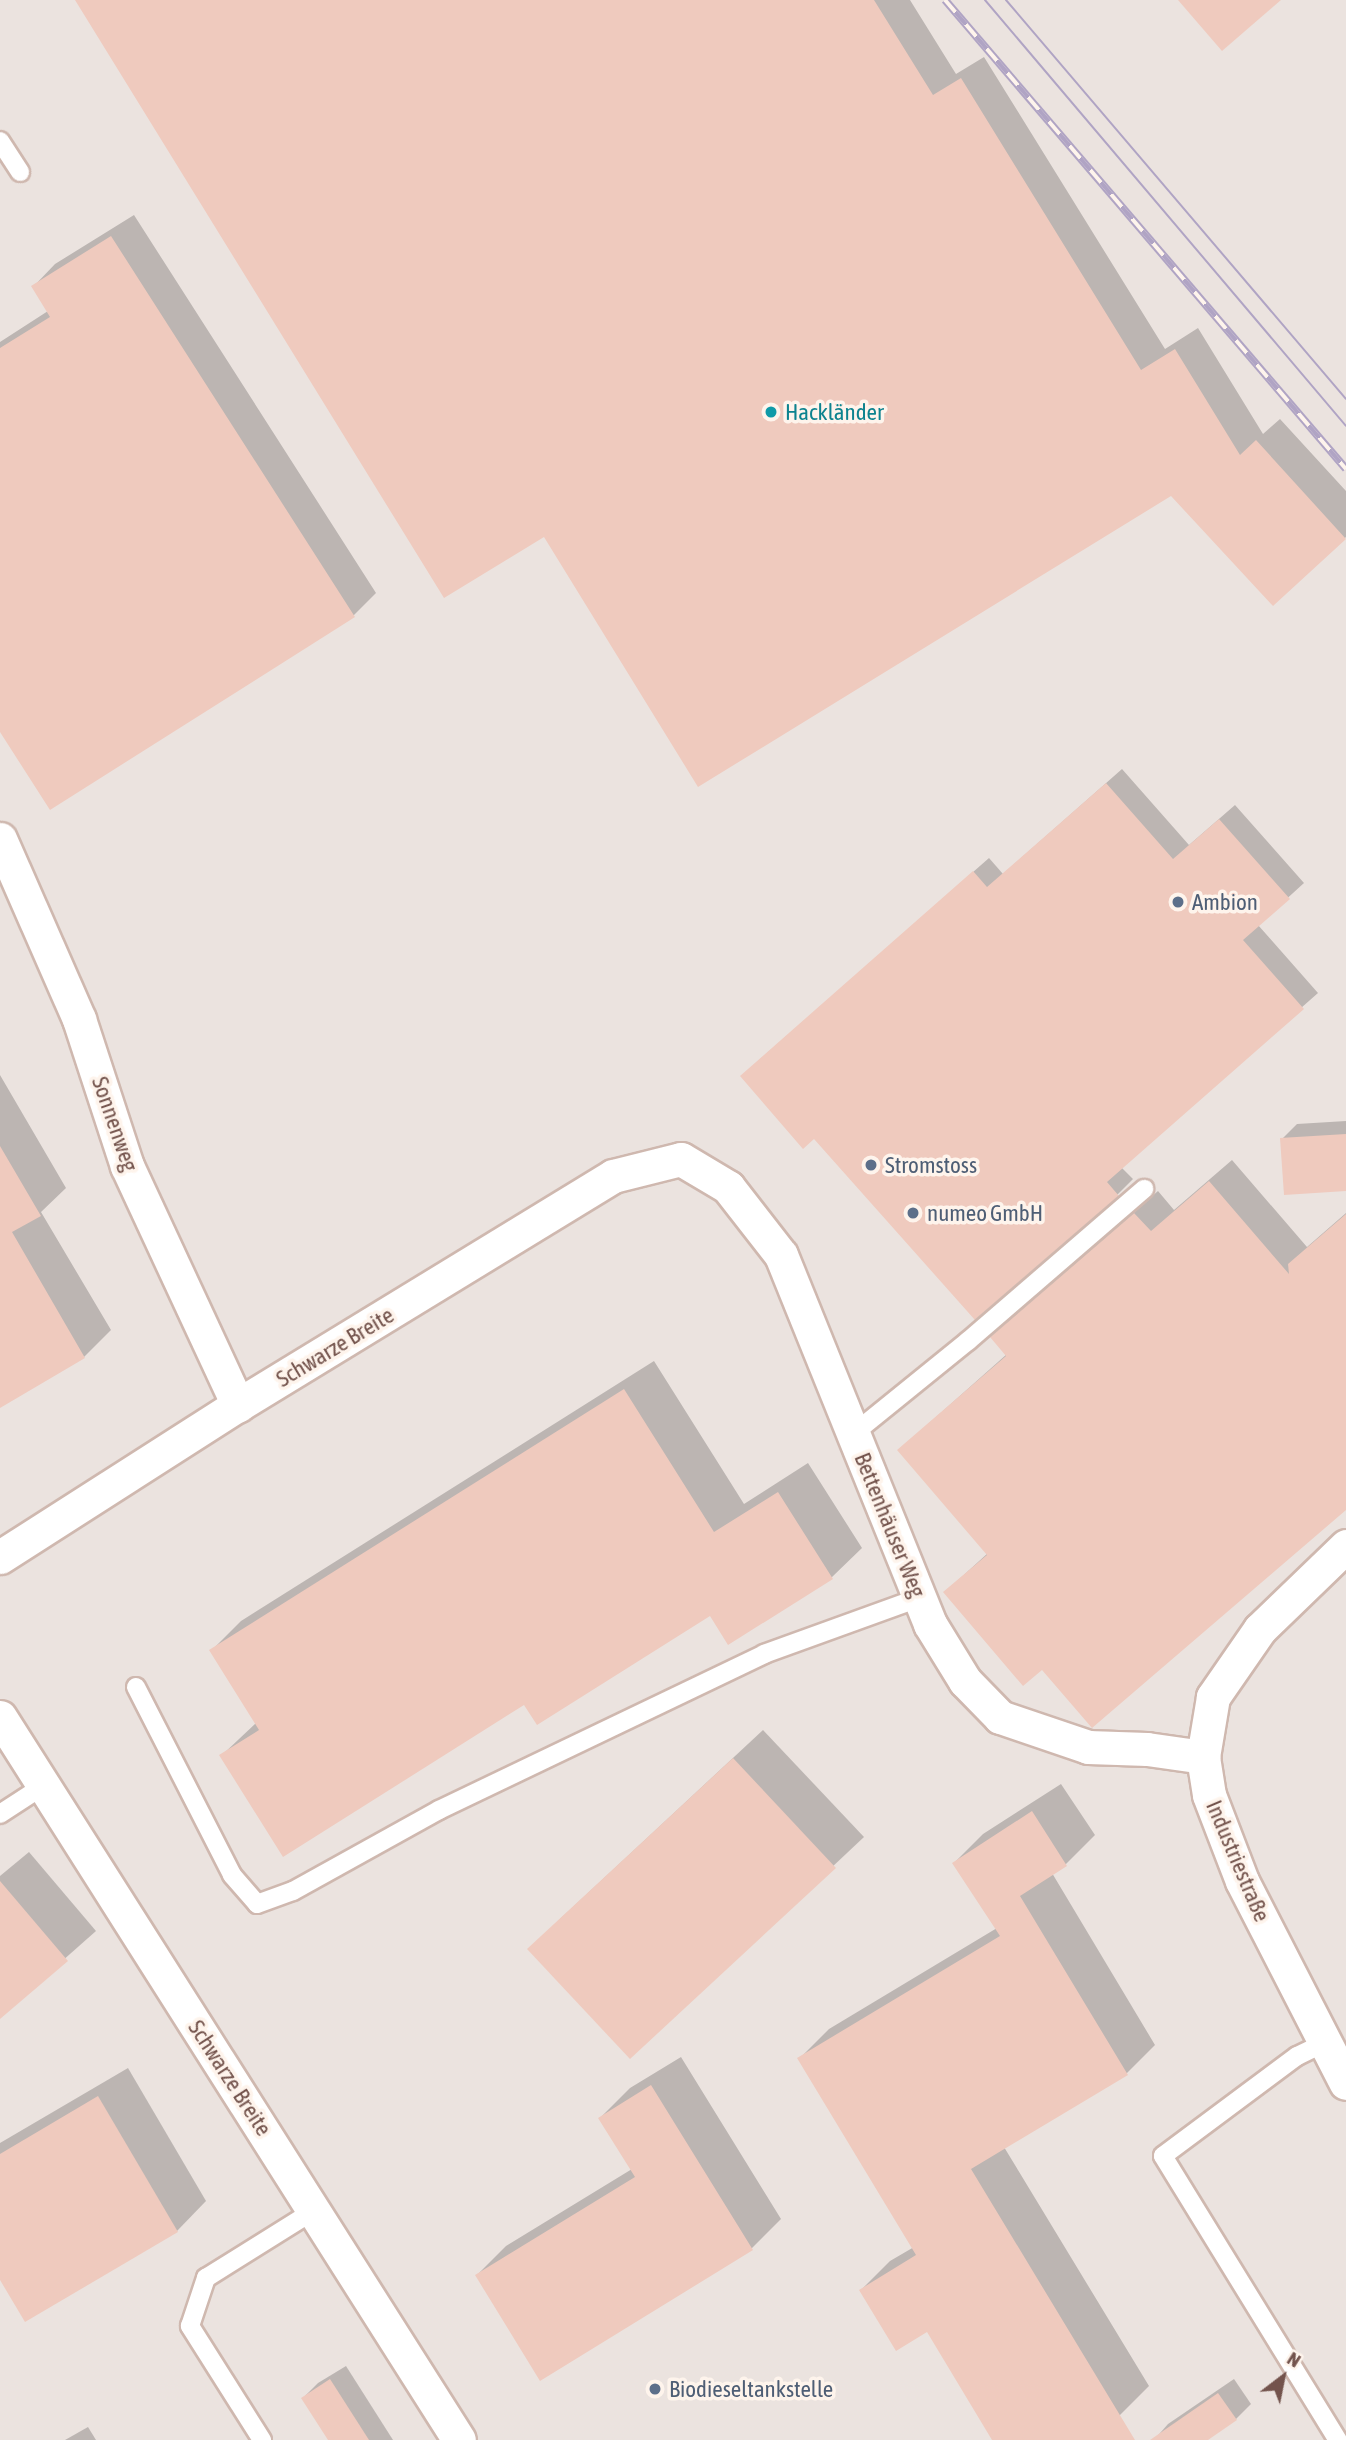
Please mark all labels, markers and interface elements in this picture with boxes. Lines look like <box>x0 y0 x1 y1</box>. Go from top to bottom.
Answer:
place label: Hackländer <box>785 398 884 426</box>
marker: Hackländer <box>763 404 779 420</box>
place label: Ambion <box>1192 888 1258 916</box>
marker: Ambion <box>1170 894 1186 910</box>
street label: Sonnenweg <box>86 1073 144 1175</box>
place label: Stromstoss <box>885 1151 977 1179</box>
marker: Stromstoss <box>863 1157 879 1173</box>
place label: numeo GmbH <box>927 1199 1043 1227</box>
marker: numeo GmbH <box>905 1205 921 1221</box>
street label: Schwarze Breite <box>271 1301 399 1393</box>
street label: Bettenhäuser Weg <box>848 1449 932 1601</box>
street label: Industriestraße <box>1200 1796 1276 1926</box>
street label: Schwarze Breite <box>182 2015 278 2141</box>
north arrow <box>1248 2342 1318 2412</box>
text: N <box>1284 2347 1305 2371</box>
place label: Biodieseltankstelle <box>669 2375 833 2403</box>
marker: Biodieseltankstelle <box>647 2381 663 2397</box>

